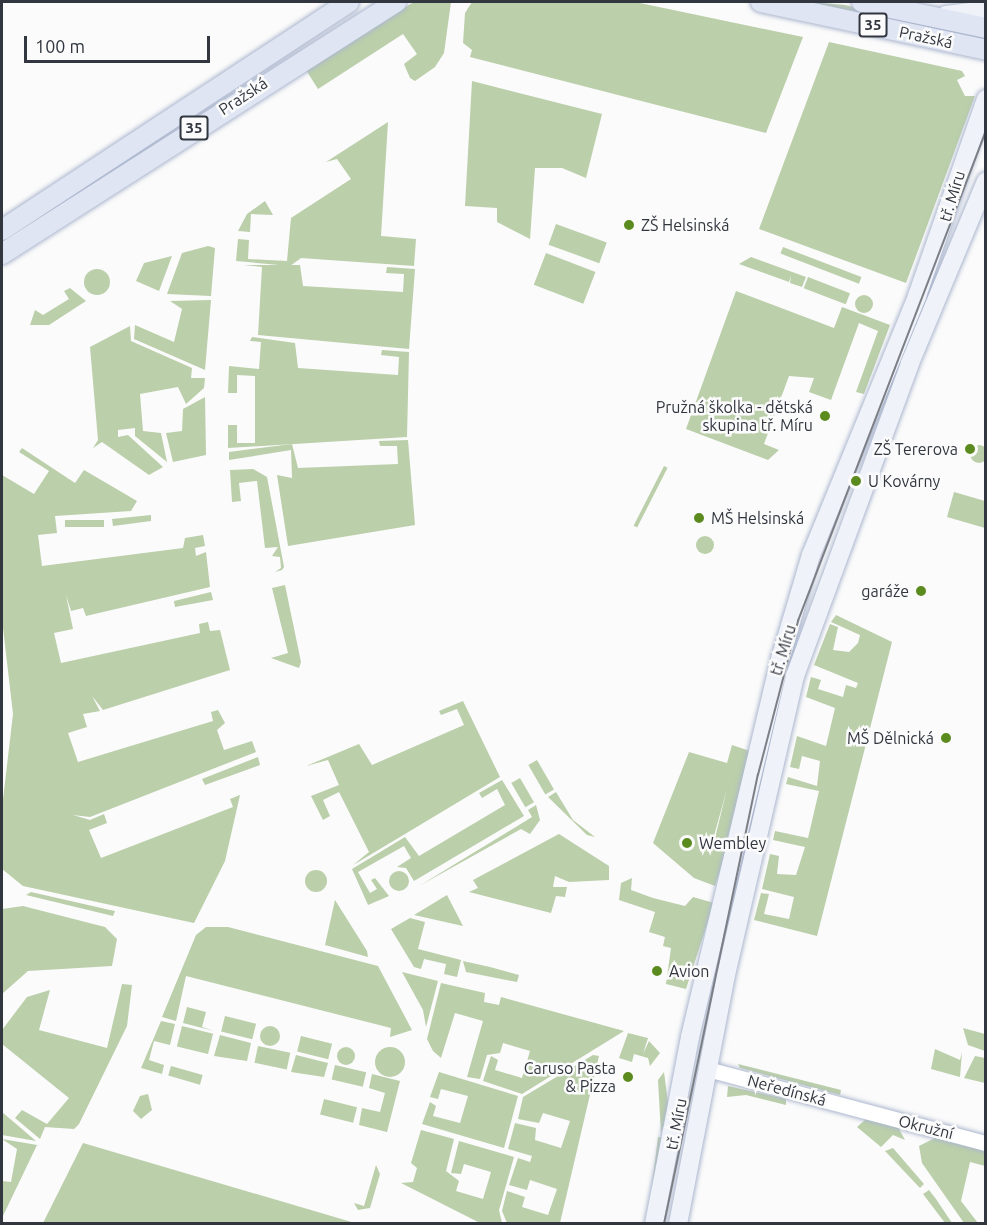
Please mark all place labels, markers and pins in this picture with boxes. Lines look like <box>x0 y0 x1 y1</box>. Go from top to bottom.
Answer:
place label: ZŠ Helsinská <box>641 215 729 235</box>
marker: ZŠ Helsinská <box>622 218 636 232</box>
place label: Pružná školka - dětská skupina tř. Míru <box>656 397 813 435</box>
marker: Pružná školka - dětská skupina tř. Míru <box>818 409 832 423</box>
place label: ZŠ Tererova <box>874 439 958 459</box>
marker: ZŠ Tererova <box>963 442 977 456</box>
place label: U Kovárny <box>868 471 940 491</box>
marker: U Kovárny <box>849 474 863 488</box>
place label: MŠ Helsinská <box>711 508 804 528</box>
marker: MŠ Helsinská <box>692 511 706 525</box>
place label: garáže <box>861 581 909 601</box>
marker: garáže <box>914 584 928 598</box>
place label: MŠ Dělnická <box>847 728 934 748</box>
marker: MŠ Dělnická <box>939 731 953 745</box>
place label: Wembley <box>699 833 766 853</box>
marker: Wembley <box>680 836 694 850</box>
place label: Avion <box>669 961 709 981</box>
marker: Avion <box>650 964 664 978</box>
place label: Caruso Pasta & Pizza <box>524 1058 616 1096</box>
marker: Caruso Pasta & Pizza <box>621 1070 635 1084</box>

